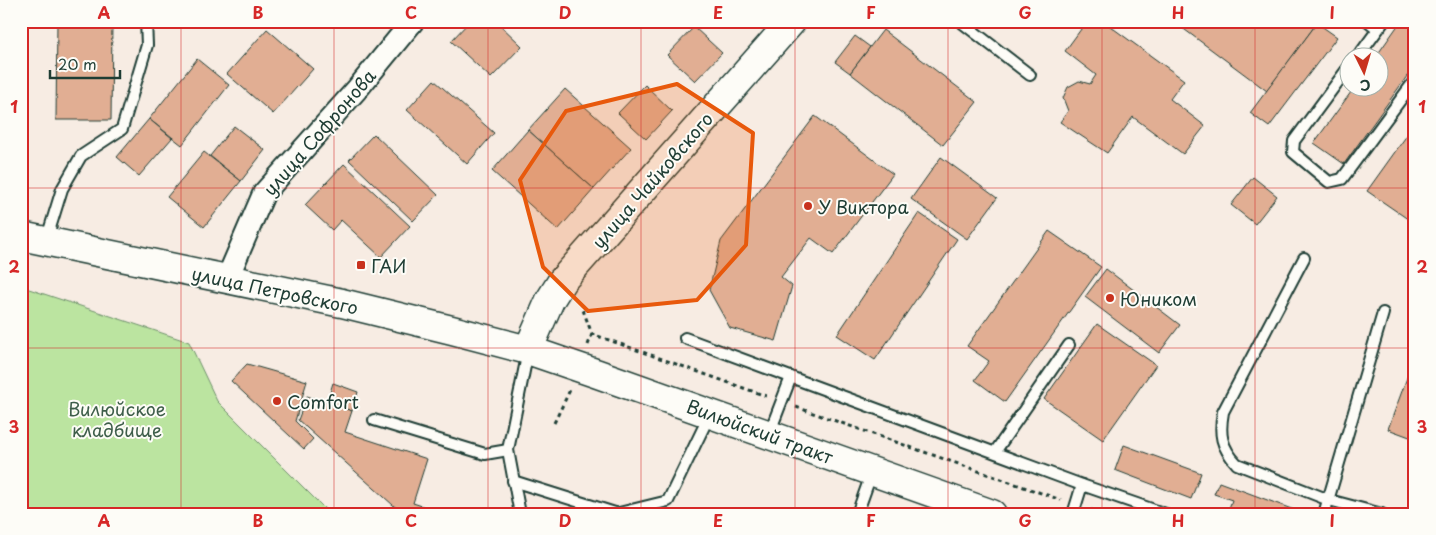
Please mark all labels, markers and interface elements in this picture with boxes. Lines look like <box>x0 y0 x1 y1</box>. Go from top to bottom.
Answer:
text: A <box>98 0 111 24</box>
text: B <box>253 0 264 24</box>
text: C <box>405 0 417 24</box>
text: D <box>559 0 571 24</box>
text: E <box>713 0 723 24</box>
text: F <box>866 0 876 24</box>
text: G <box>1018 0 1032 24</box>
text: H <box>1172 0 1184 24</box>
text: I <box>1329 0 1335 24</box>
scale bar <box>50 48 120 80</box>
north arrow <box>1338 48 1388 98</box>
text: 20 m <box>58 52 97 75</box>
street label: улица Софронова <box>256 62 382 201</box>
text: С <box>1359 75 1371 96</box>
text: 1 <box>10 94 18 118</box>
text: 1 <box>1418 94 1426 118</box>
street label: улица Чайковского <box>585 106 719 254</box>
place label: У Виктора <box>818 193 909 220</box>
marker: У Виктора <box>802 200 814 212</box>
place label: ГАИ <box>371 252 406 279</box>
text: 2 <box>8 254 20 278</box>
text: 2 <box>1416 254 1428 278</box>
street label: улица Петровского <box>189 259 361 321</box>
marker: ГАИ <box>355 259 367 271</box>
place label: Юником <box>1120 285 1197 312</box>
marker: Юником <box>1104 292 1116 304</box>
place label: Comfort <box>287 388 359 415</box>
street label: Вилюйский тракт <box>683 392 837 470</box>
park label: Вилюйское кладбище <box>68 395 166 443</box>
marker: Comfort <box>271 395 283 407</box>
text: 3 <box>9 414 19 438</box>
text: 3 <box>1417 414 1427 438</box>
text: A <box>98 508 111 532</box>
text: B <box>253 508 264 532</box>
text: C <box>405 508 417 532</box>
text: D <box>559 508 571 532</box>
text: E <box>713 508 723 532</box>
text: F <box>866 508 876 532</box>
text: G <box>1018 508 1032 532</box>
text: H <box>1172 508 1184 532</box>
text: I <box>1329 508 1335 532</box>

